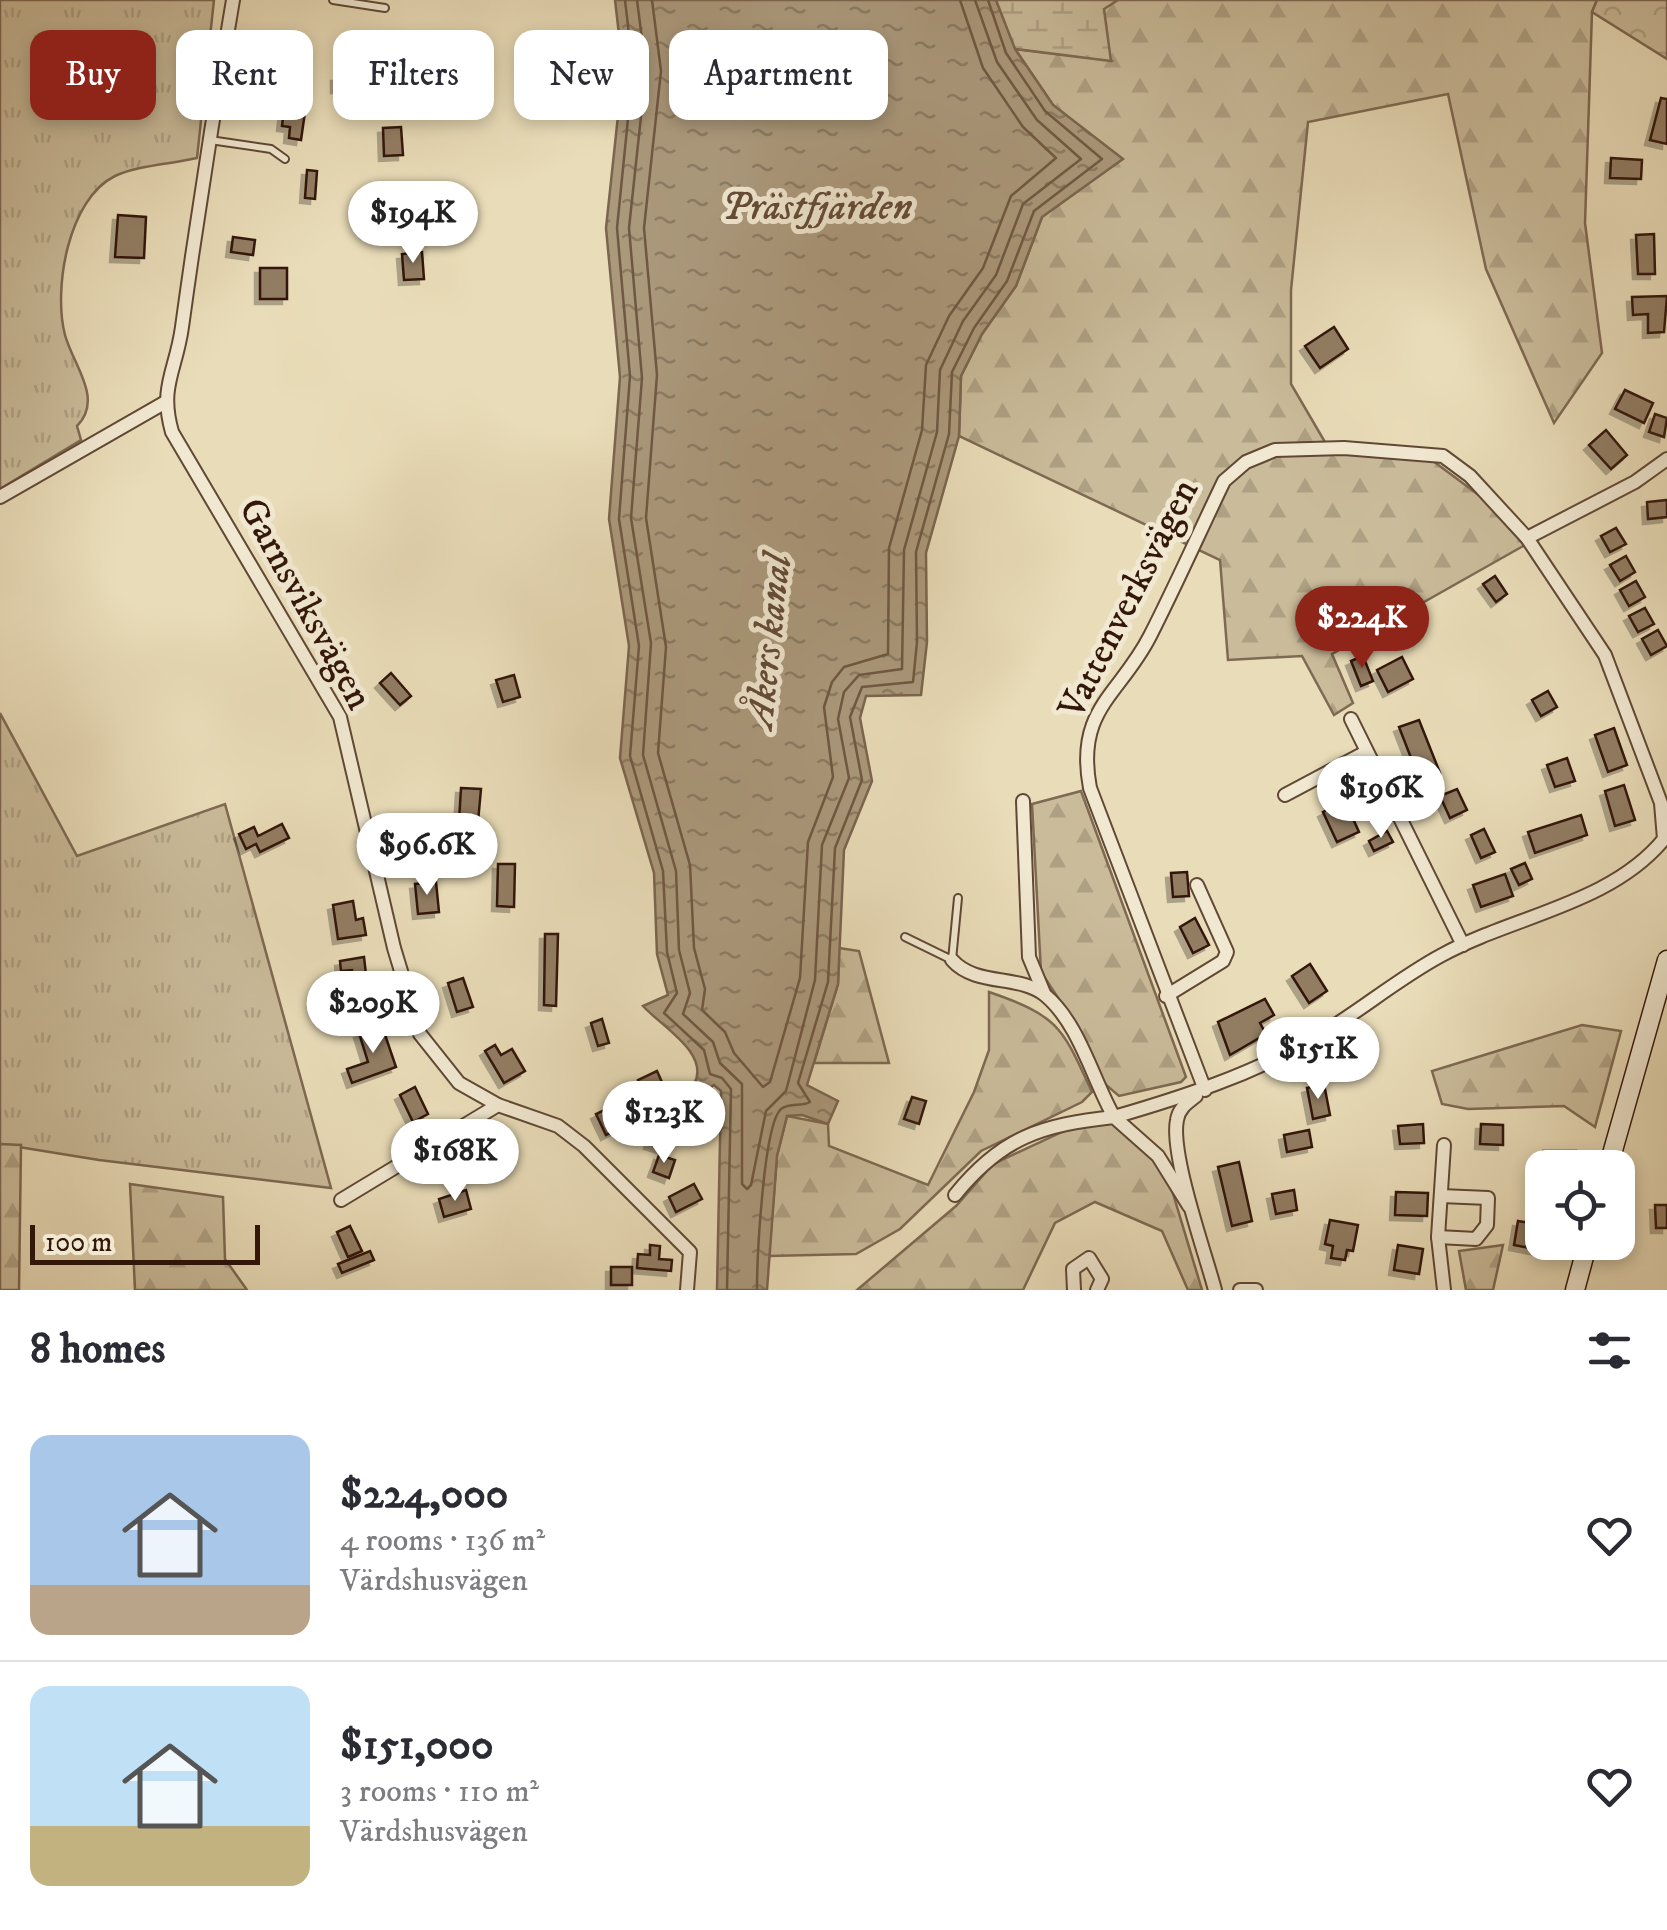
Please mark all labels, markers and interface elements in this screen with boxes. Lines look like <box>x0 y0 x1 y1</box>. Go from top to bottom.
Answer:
chip: Buy <box>30 30 156 120</box>
chip: Rent <box>176 30 313 120</box>
chip: Filters <box>333 30 494 120</box>
chip: New <box>514 30 649 120</box>
chip: Apartment <box>669 30 888 120</box>
pin: $194K <box>343 181 483 266</box>
water label: Prästfjärden <box>722 183 913 233</box>
text: $194K <box>370 193 456 233</box>
street label: Vattenverksvägen <box>1048 471 1210 728</box>
street label: Garnsviksvägen <box>227 490 383 718</box>
water label: Åkers kanal <box>736 548 804 734</box>
pin: $224K <box>1292 586 1432 671</box>
text: $224K <box>1317 598 1407 638</box>
pin: $196K <box>1311 756 1451 841</box>
text: $196K <box>1339 768 1423 808</box>
pin: $96.6K <box>346 813 508 898</box>
text: $96.6K <box>379 825 475 865</box>
pin: $209K <box>303 971 443 1056</box>
text: $209K <box>329 983 417 1023</box>
pin: $151K <box>1248 1017 1388 1102</box>
text: $151K <box>1278 1029 1358 1069</box>
pin: $123K <box>594 1081 734 1166</box>
text: $123K <box>624 1093 704 1133</box>
pin: $168K <box>385 1119 525 1204</box>
text: $168K <box>413 1131 497 1171</box>
map controls <box>1525 1150 1635 1260</box>
button: locate <box>1525 1150 1635 1260</box>
scale bar <box>30 1220 260 1264</box>
text: 100 m <box>45 1225 112 1260</box>
icon: filters <box>1582 1323 1637 1378</box>
text: 8 homes <box>30 1324 165 1376</box>
text: $224,000 <box>340 1469 508 1521</box>
icon: home <box>110 1475 230 1595</box>
icon: heart <box>1582 1508 1637 1563</box>
text: 4 rooms · 136 m² <box>340 1521 545 1561</box>
text: Värdshusvägen <box>340 1561 528 1601</box>
text: $151,000 <box>340 1720 493 1772</box>
icon: home <box>110 1726 230 1846</box>
icon: heart <box>1582 1759 1637 1814</box>
text: 3 rooms · 110 m² <box>340 1772 539 1812</box>
text: Värdshusvägen <box>340 1812 528 1852</box>

